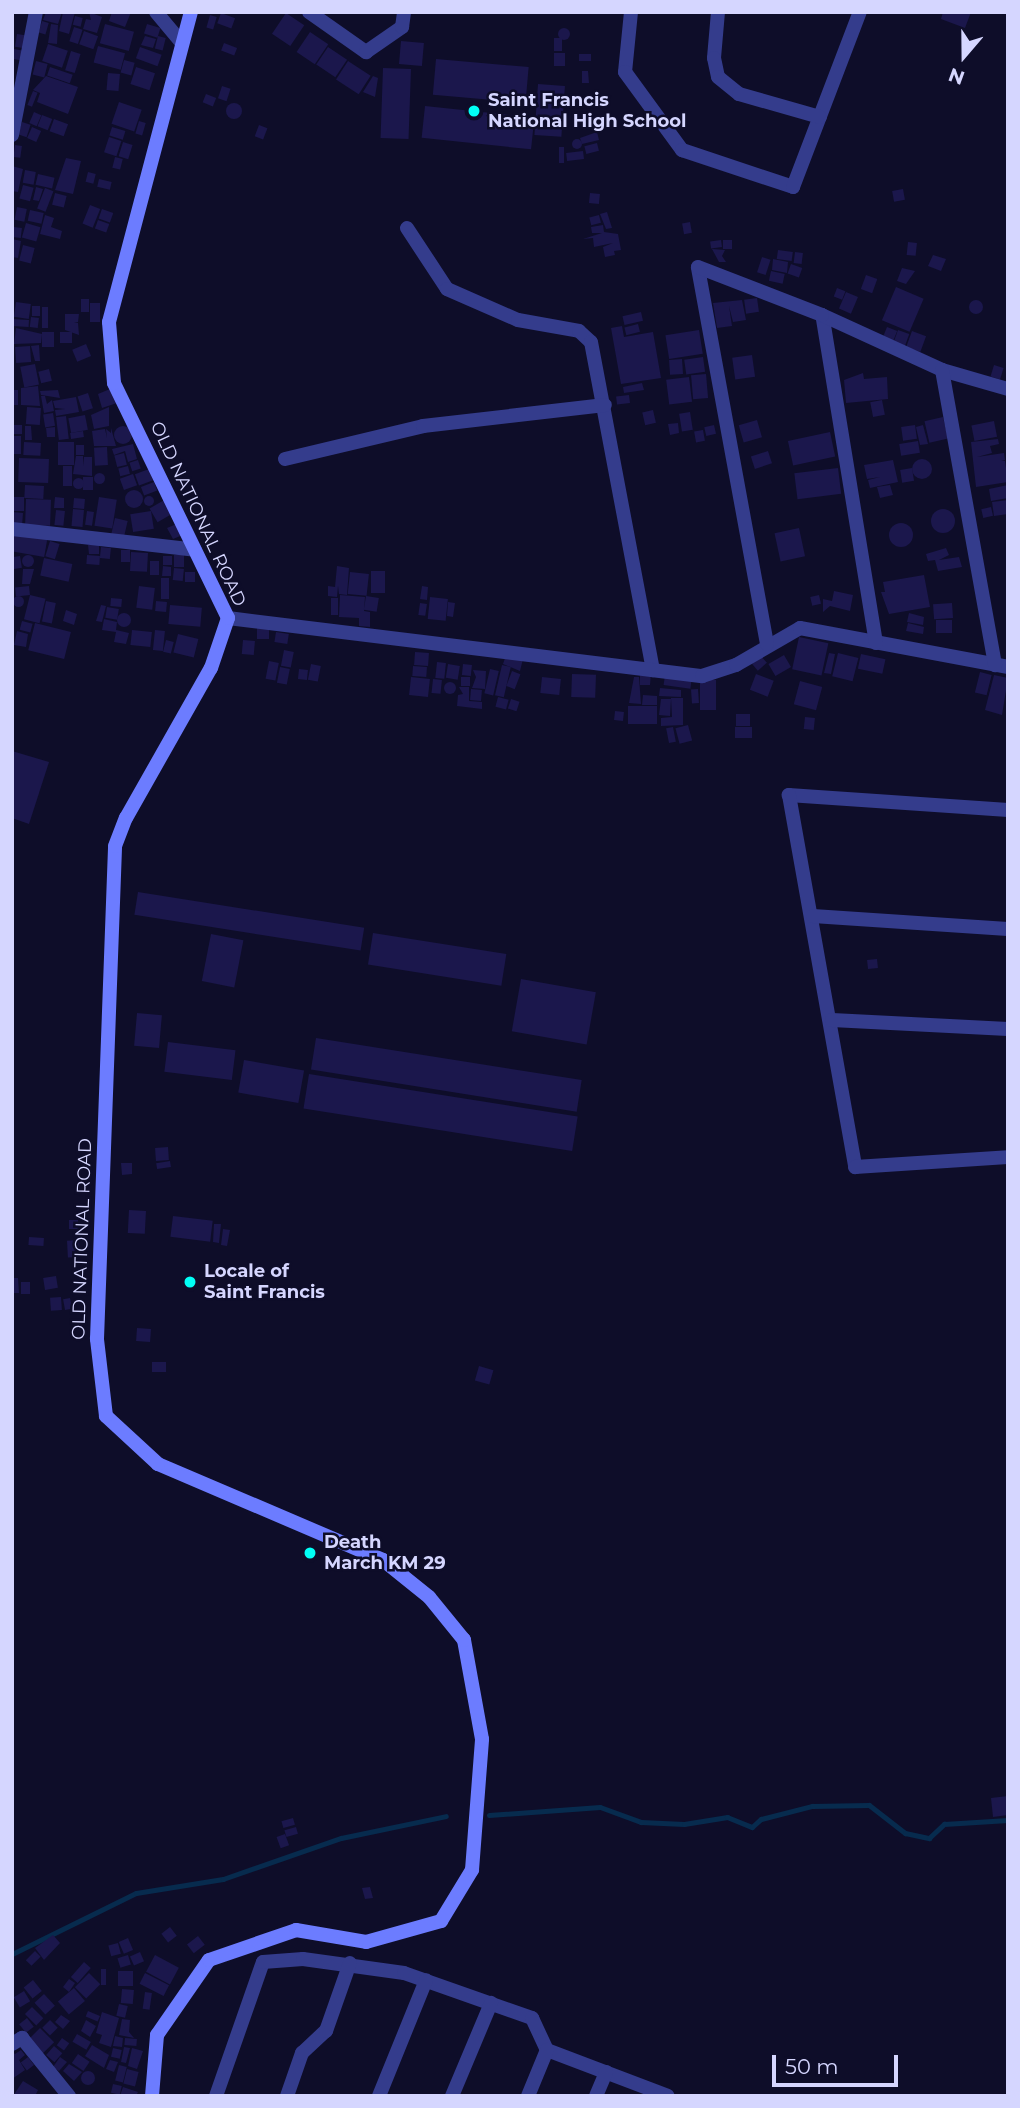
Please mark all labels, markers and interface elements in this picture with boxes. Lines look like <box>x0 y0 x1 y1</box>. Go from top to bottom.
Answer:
north arrow <box>929 21 999 91</box>
text: N <box>946 63 968 90</box>
place label: Saint Francis National High School <box>488 90 686 132</box>
marker: Saint Francis National High School <box>466 103 482 119</box>
street label: OLD NATIONAL ROAD <box>146 418 250 610</box>
street label: OLD NATIONAL ROAD <box>68 1138 96 1340</box>
place label: Locale of Saint Francis <box>204 1261 325 1304</box>
marker: Locale of Saint Francis <box>182 1274 198 1290</box>
place label: Death March KM 29 <box>324 1532 446 1574</box>
marker: Death March KM 29 <box>302 1545 318 1561</box>
scale bar <box>775 2042 901 2086</box>
text: 50 m <box>785 2054 839 2079</box>

